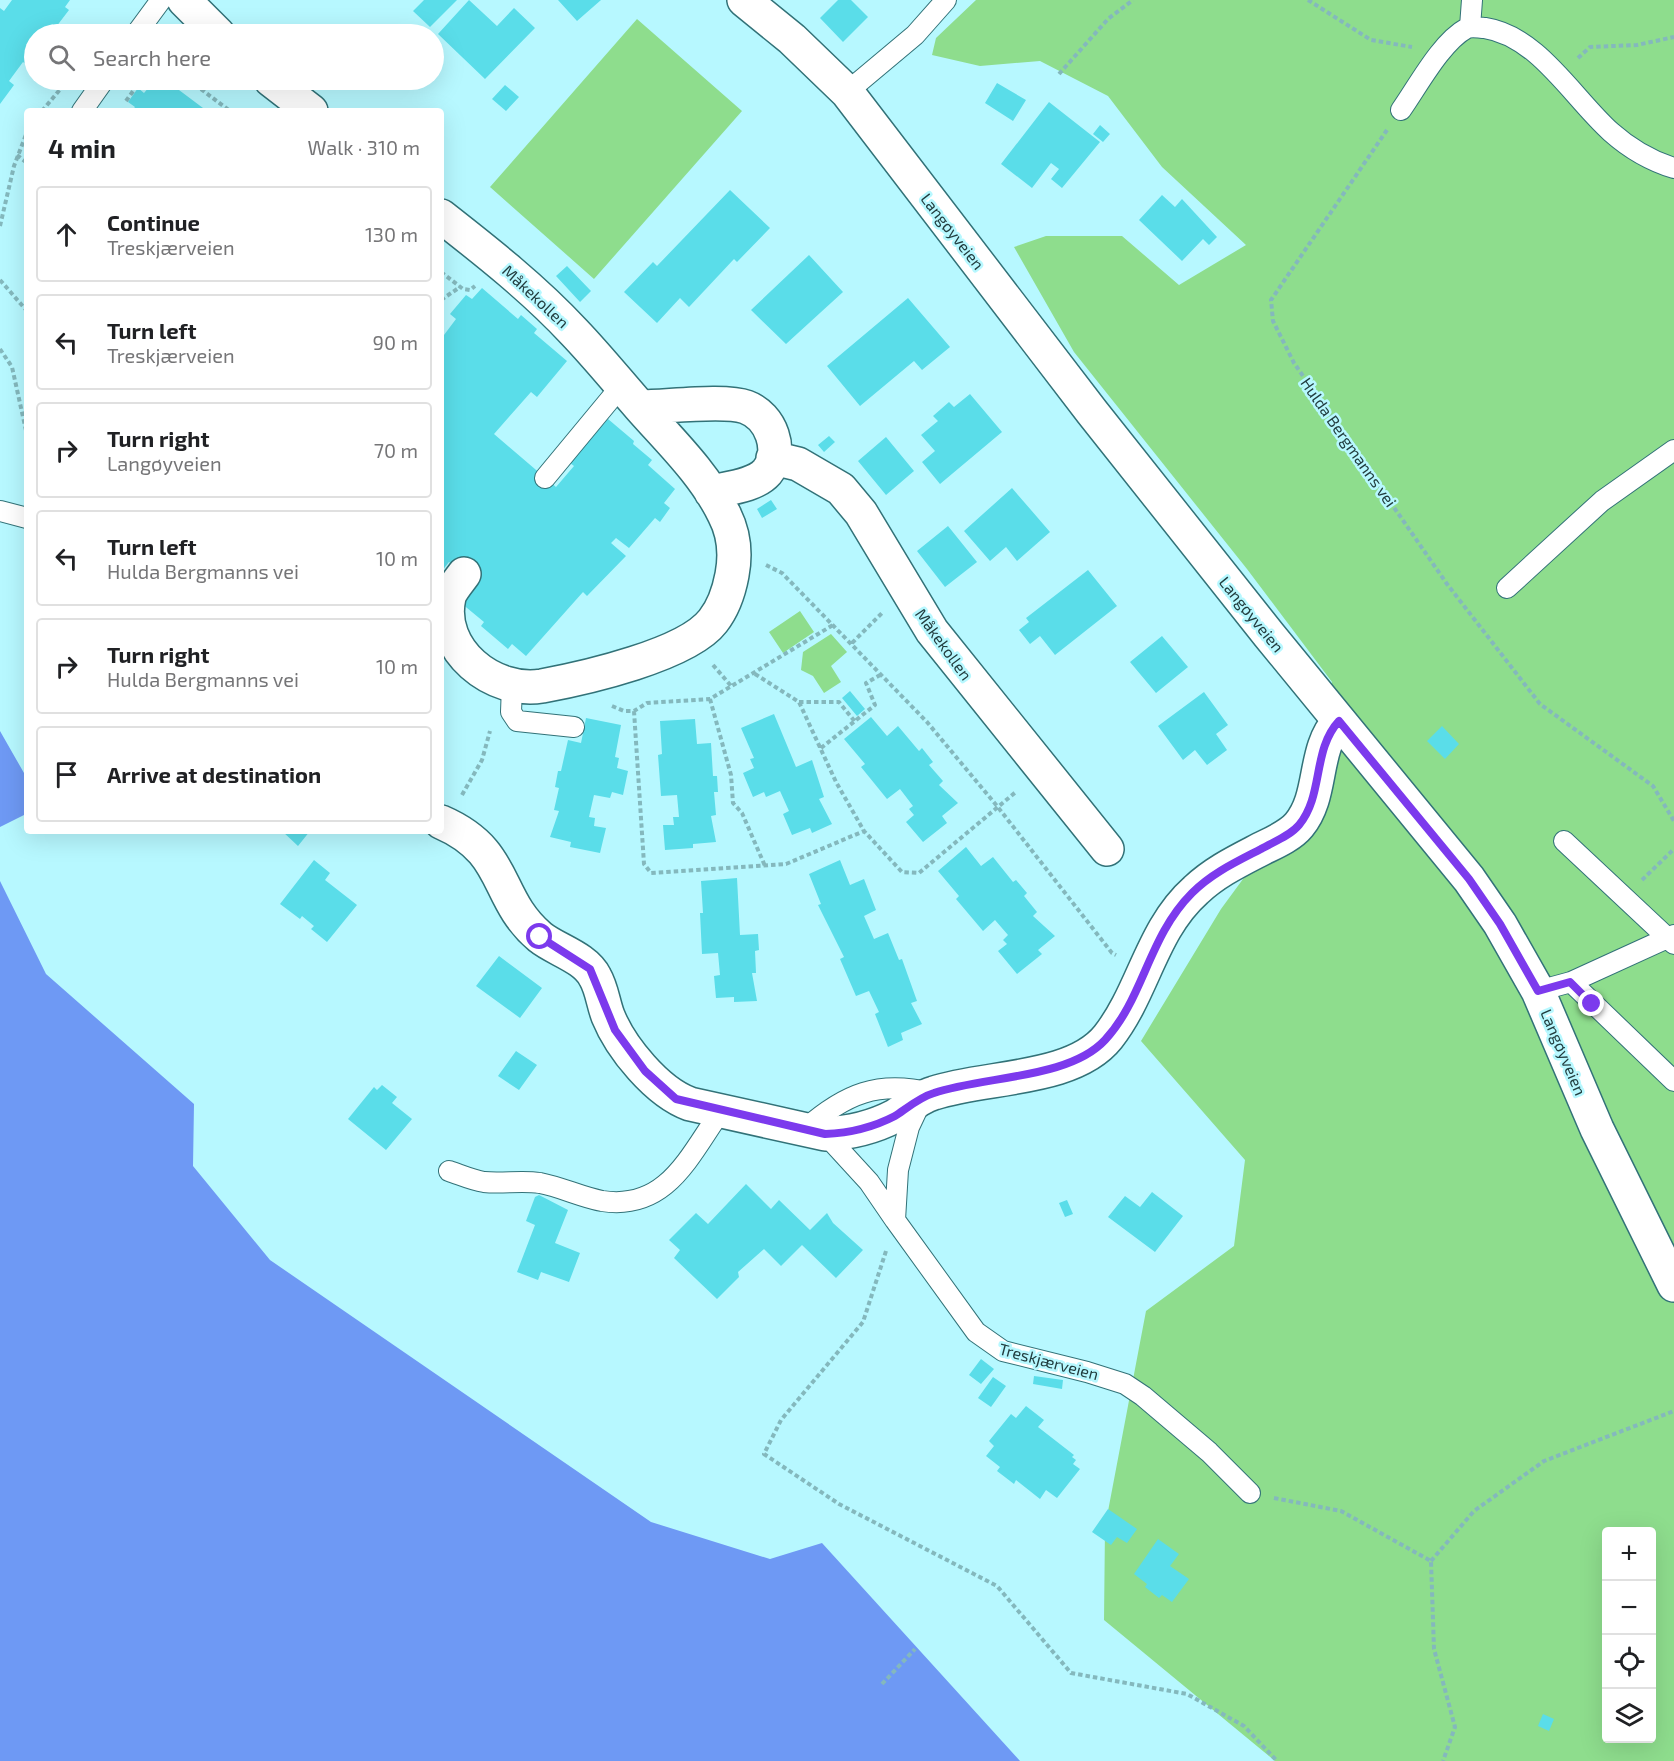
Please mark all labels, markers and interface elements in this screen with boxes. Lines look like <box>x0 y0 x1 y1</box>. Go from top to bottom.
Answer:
search box <box>24 24 444 90</box>
icon: search <box>45 41 78 74</box>
text: Search here <box>93 44 211 70</box>
text: 4 min <box>48 132 116 163</box>
text: Walk · 310 m <box>308 135 420 159</box>
street label: Langøyveien <box>917 189 989 273</box>
text: Continue <box>107 209 200 235</box>
icon: ahead <box>50 218 83 251</box>
text: 130 m <box>365 222 418 246</box>
text: Treskjærveien <box>107 235 235 259</box>
street label: Måkekollen <box>499 261 573 331</box>
text: Turn left <box>107 317 196 343</box>
icon: left <box>50 326 83 359</box>
text: 90 m <box>373 330 418 354</box>
text: Treskjærveien <box>107 343 235 367</box>
street label: Hulda Bergmanns vei <box>1297 374 1401 510</box>
text: Turn right <box>107 425 209 451</box>
icon: right <box>50 434 83 467</box>
text: 70 m <box>374 438 418 462</box>
text: Langøyveien <box>107 451 222 475</box>
text: Turn left <box>107 533 196 559</box>
icon: left <box>50 542 83 575</box>
text: 10 m <box>376 546 418 570</box>
text: Hulda Bergmanns vei <box>107 559 299 583</box>
street label: Langøyveien <box>1216 572 1288 656</box>
street label: Måkekollen <box>912 605 976 683</box>
text: Turn right <box>107 641 209 667</box>
icon: right <box>50 650 83 683</box>
text: 10 m <box>376 654 418 678</box>
text: Hulda Bergmanns vei <box>107 667 299 691</box>
icon: arrive <box>50 758 83 791</box>
text: Arrive at destination <box>107 761 321 787</box>
route start <box>526 923 552 949</box>
route end <box>1578 990 1604 1016</box>
street label: Langøyveien <box>1537 1006 1591 1098</box>
street label: Treskjærveien <box>997 1339 1101 1384</box>
map controls <box>1602 1527 1656 1743</box>
button: + <box>1602 1527 1656 1581</box>
button: − <box>1602 1581 1656 1635</box>
button: locate <box>1602 1635 1656 1689</box>
button: layers <box>1602 1689 1656 1743</box>

